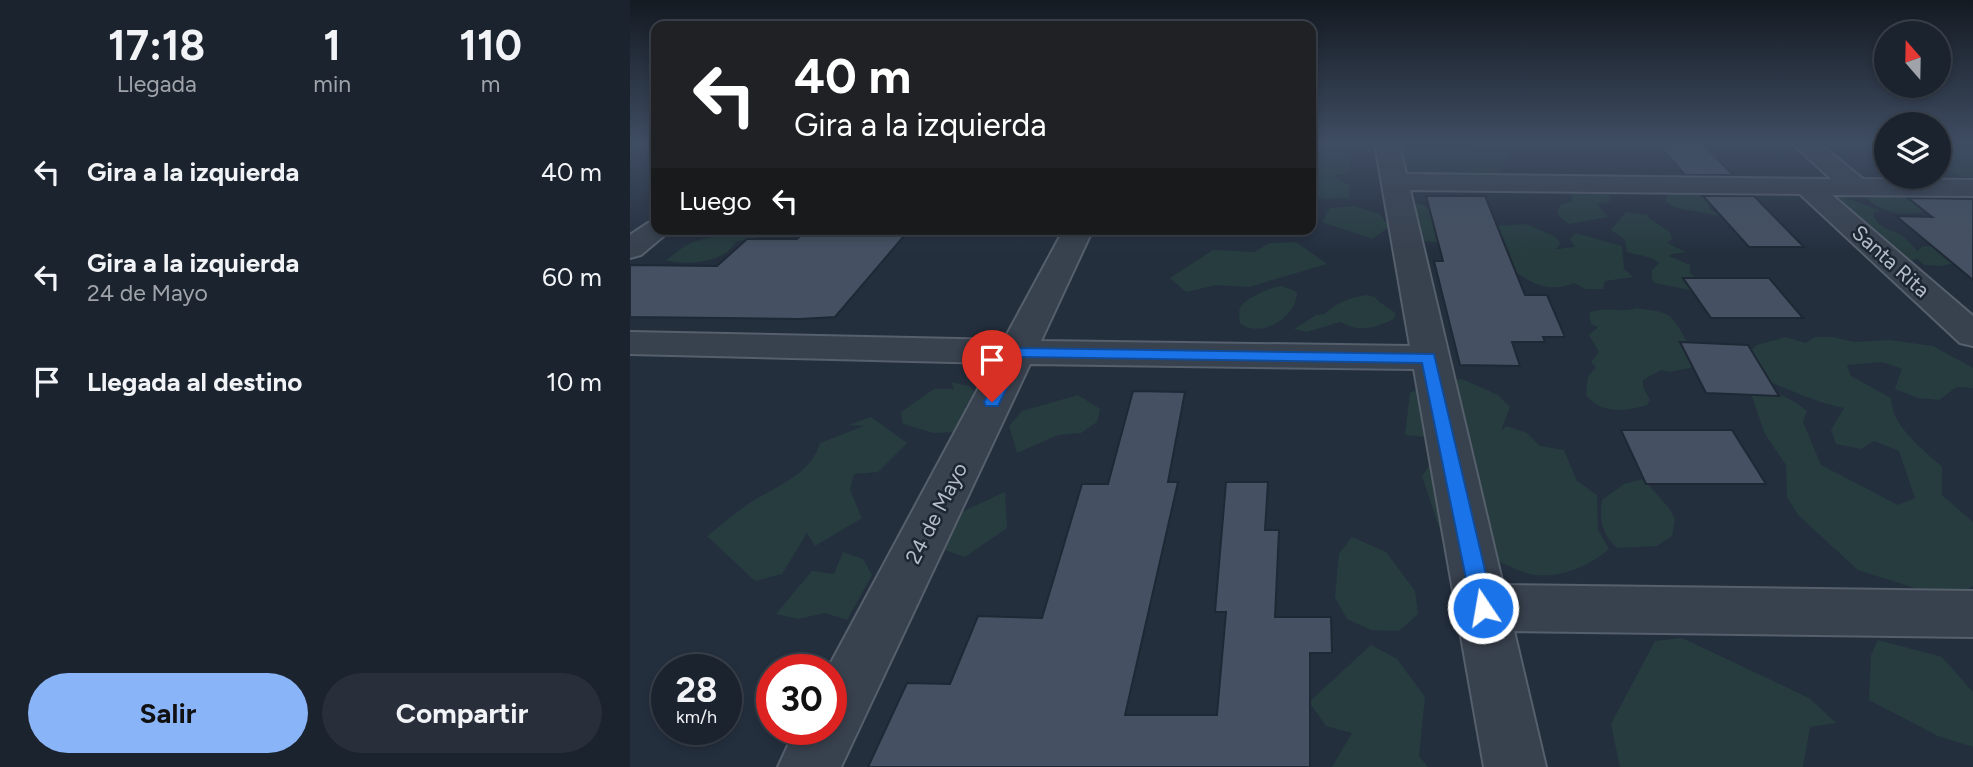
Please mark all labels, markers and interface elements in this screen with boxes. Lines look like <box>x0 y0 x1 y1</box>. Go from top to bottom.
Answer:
text: 17:18 <box>108 20 205 71</box>
text: 1 <box>323 20 341 71</box>
text: 110 <box>459 20 522 71</box>
north arrow <box>1874 21 1951 98</box>
map controls <box>1874 21 1951 189</box>
text: 40 m <box>794 46 911 105</box>
icon: left <box>679 49 770 140</box>
text: Llegada <box>117 70 197 98</box>
text: min <box>313 70 351 98</box>
text: m <box>481 70 500 98</box>
text: Gira a la izquierda <box>794 106 1047 144</box>
button: layers <box>1874 112 1951 189</box>
icon: left <box>28 153 66 191</box>
text: Gira a la izquierda <box>87 156 299 188</box>
text: 40 m <box>541 156 602 188</box>
icon: left <box>766 182 804 220</box>
text: Luego <box>679 185 752 217</box>
street label: Santa Rita <box>1847 220 1935 302</box>
text: Gira a la izquierda <box>87 247 299 279</box>
icon: left <box>28 258 66 296</box>
text: 60 m <box>542 261 602 293</box>
text: 24 de Mayo <box>87 279 208 307</box>
pin <box>962 330 1022 402</box>
icon: arrive <box>973 341 1011 379</box>
icon: arrive <box>28 363 66 401</box>
text: Llegada al destino <box>87 366 302 398</box>
text: 10 m <box>546 366 602 398</box>
street label: 24 de Mayo <box>900 458 972 568</box>
position arrow <box>1446 571 1520 645</box>
speed limit sign: 30 <box>756 654 847 745</box>
text: 28 <box>676 669 717 711</box>
button: Salir <box>28 673 308 753</box>
button: Compartir <box>322 673 602 753</box>
text: km/h <box>676 706 717 728</box>

